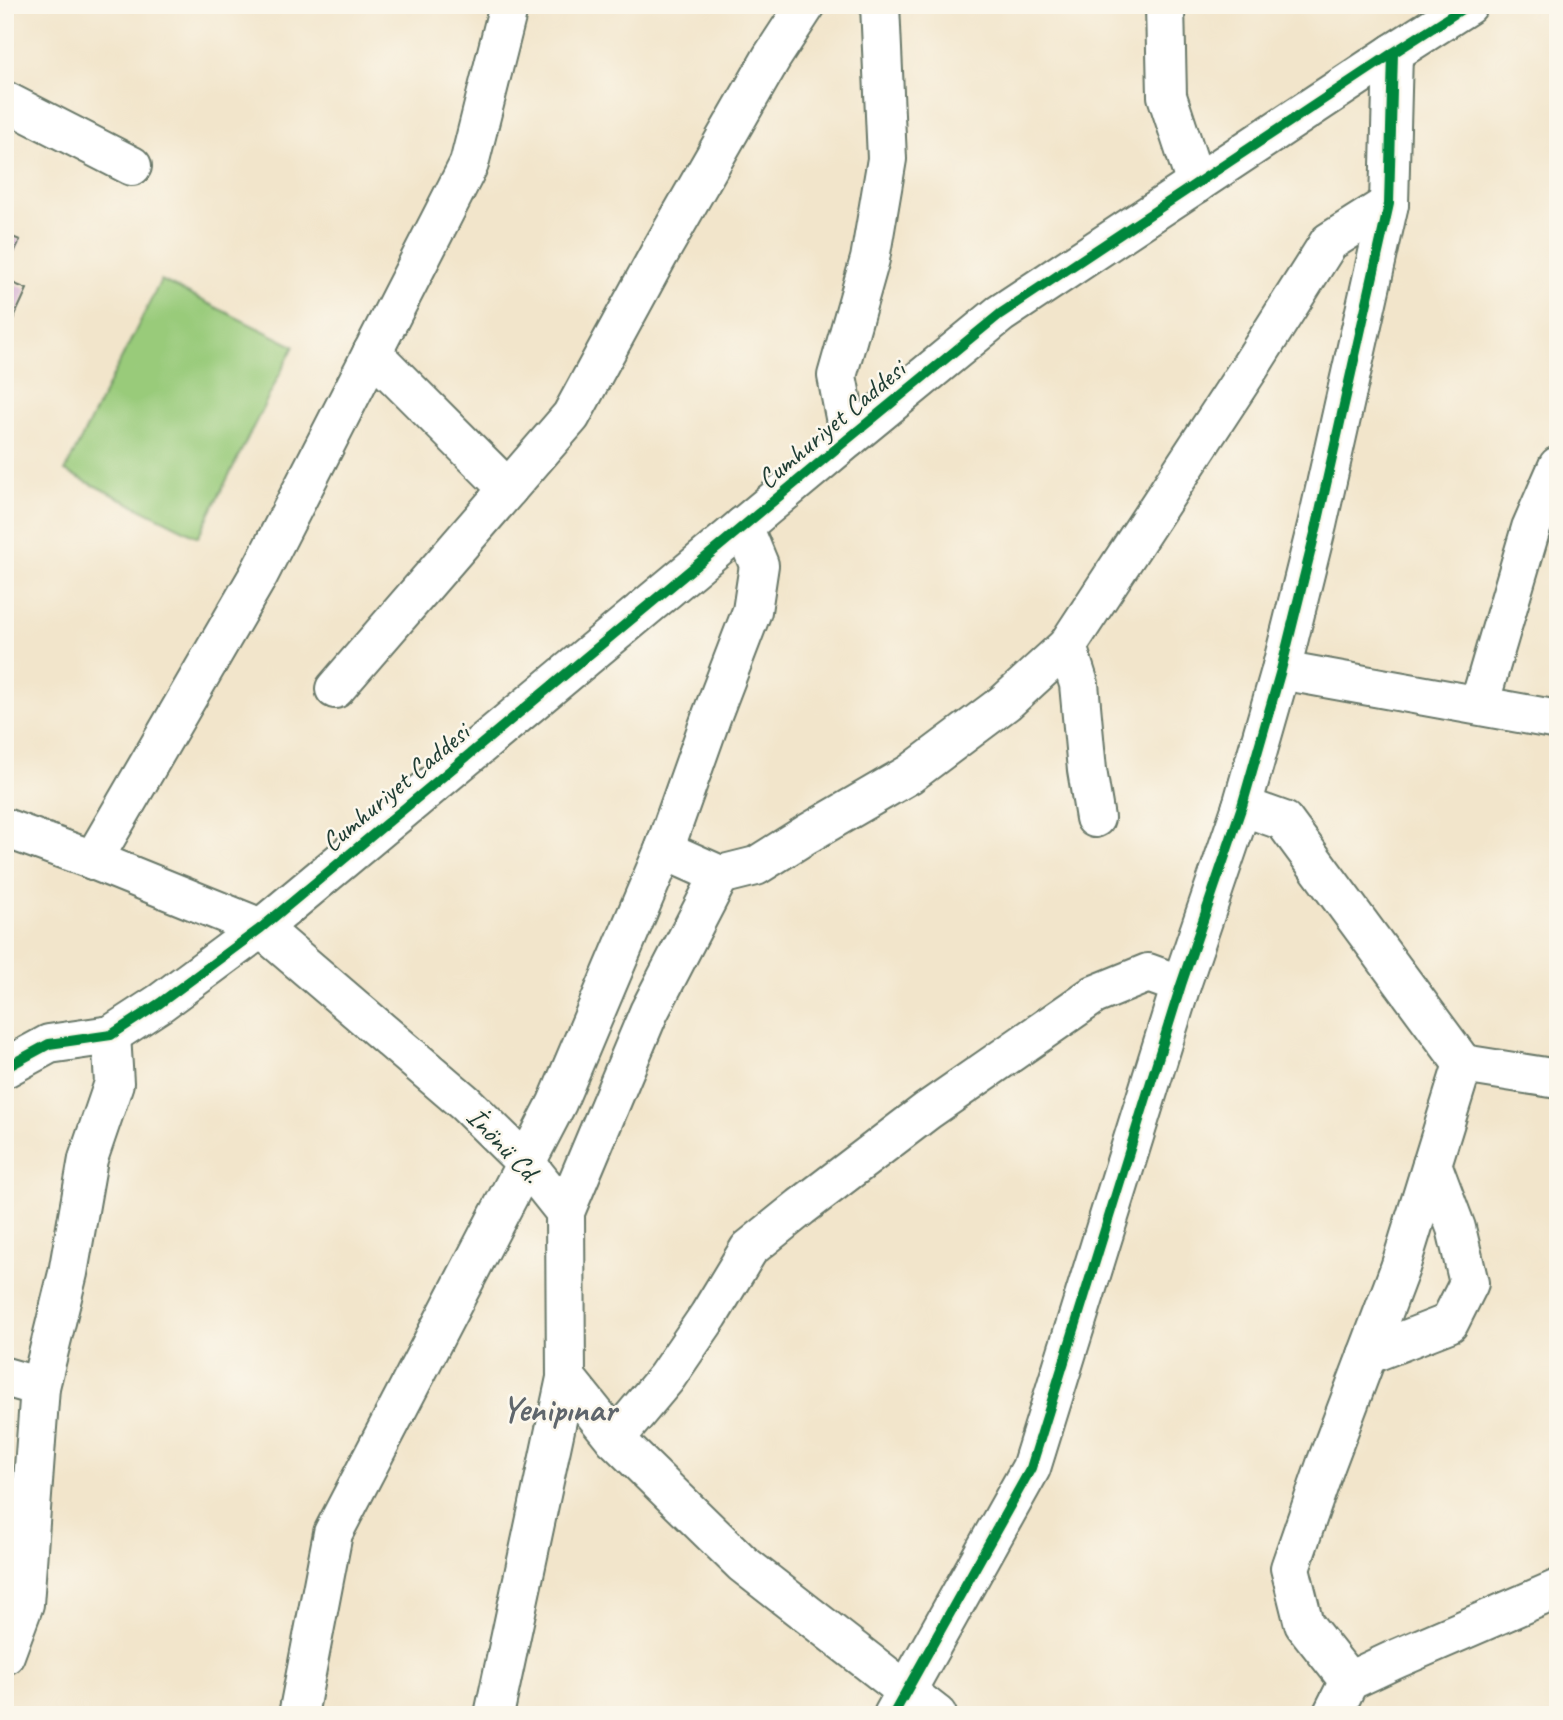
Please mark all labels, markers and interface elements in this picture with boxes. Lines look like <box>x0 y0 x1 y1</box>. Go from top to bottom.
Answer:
street label: Cumhuriyet Caddesi <box>750 349 915 496</box>
street label: Cumhuriyet Caddesi <box>314 712 479 859</box>
street label: İnönü Cd. <box>459 1099 549 1191</box>
district label: Yenipınar <box>502 1387 619 1432</box>

